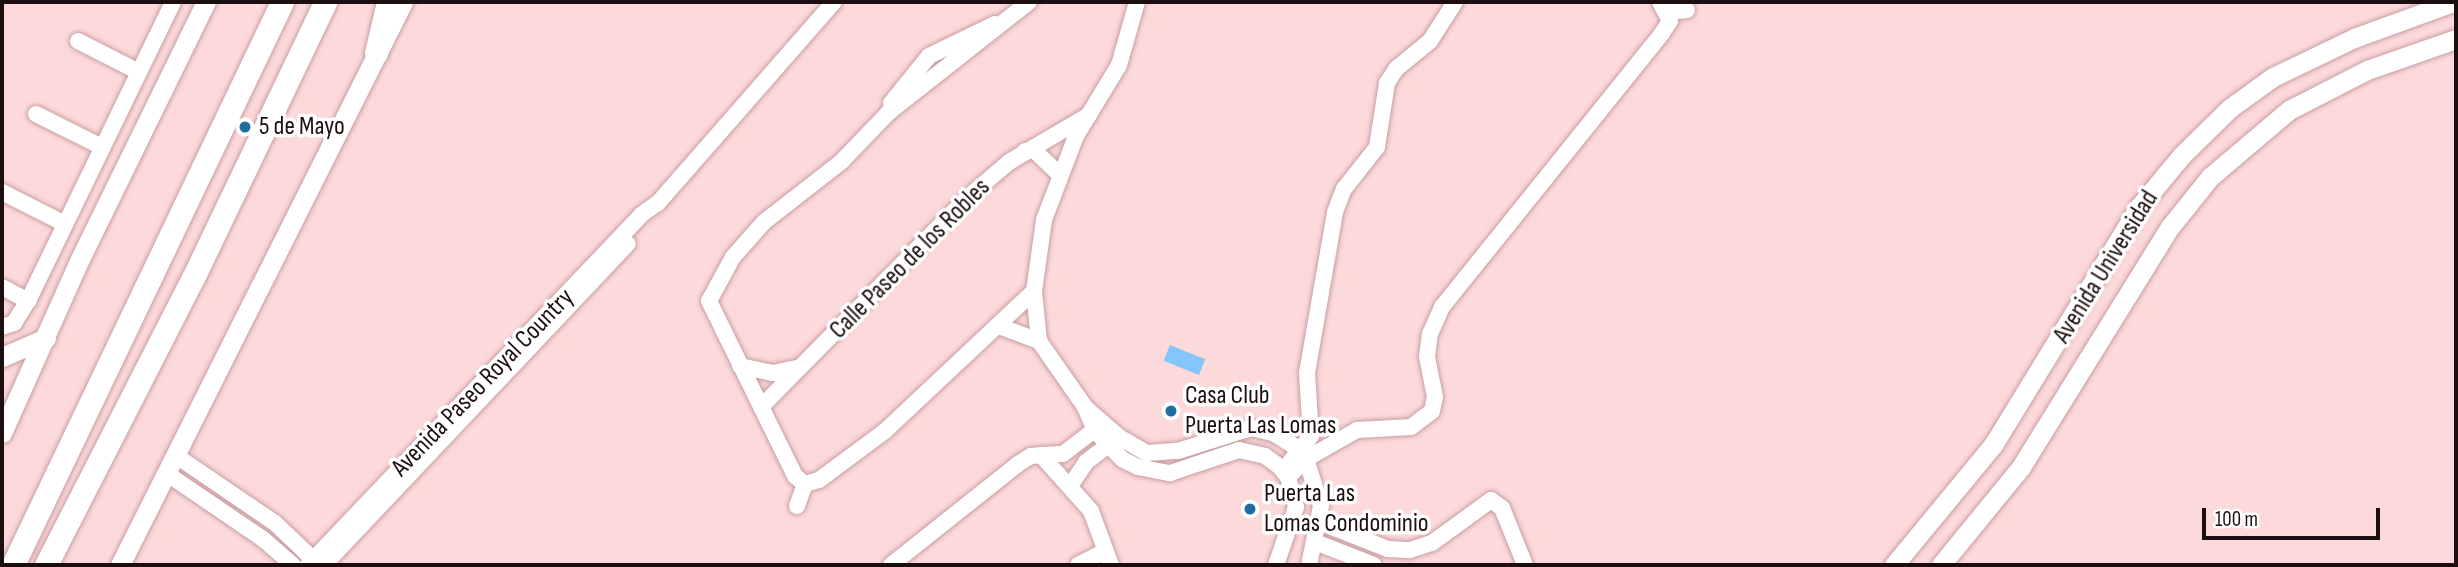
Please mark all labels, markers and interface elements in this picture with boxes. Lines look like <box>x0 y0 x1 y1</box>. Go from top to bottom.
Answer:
place label: 5 de Mayo <box>259 111 345 143</box>
marker: 5 de Mayo <box>237 119 253 135</box>
street label: Calle Paseo de los Robles <box>823 172 997 346</box>
street label: Avenida Universidad <box>2047 185 2165 349</box>
street label: Avenida Paseo Royal Country <box>385 282 581 484</box>
place label: Casa Club Puerta Las Lomas <box>1185 380 1336 442</box>
marker: Casa Club Puerta Las Lomas <box>1163 403 1179 419</box>
place label: Puerta Las Lomas Condominio <box>1264 478 1429 540</box>
scale bar <box>2206 494 2384 538</box>
marker: Puerta Las Lomas Condominio <box>1242 501 1258 517</box>
text: 100 m <box>2215 507 2258 532</box>

